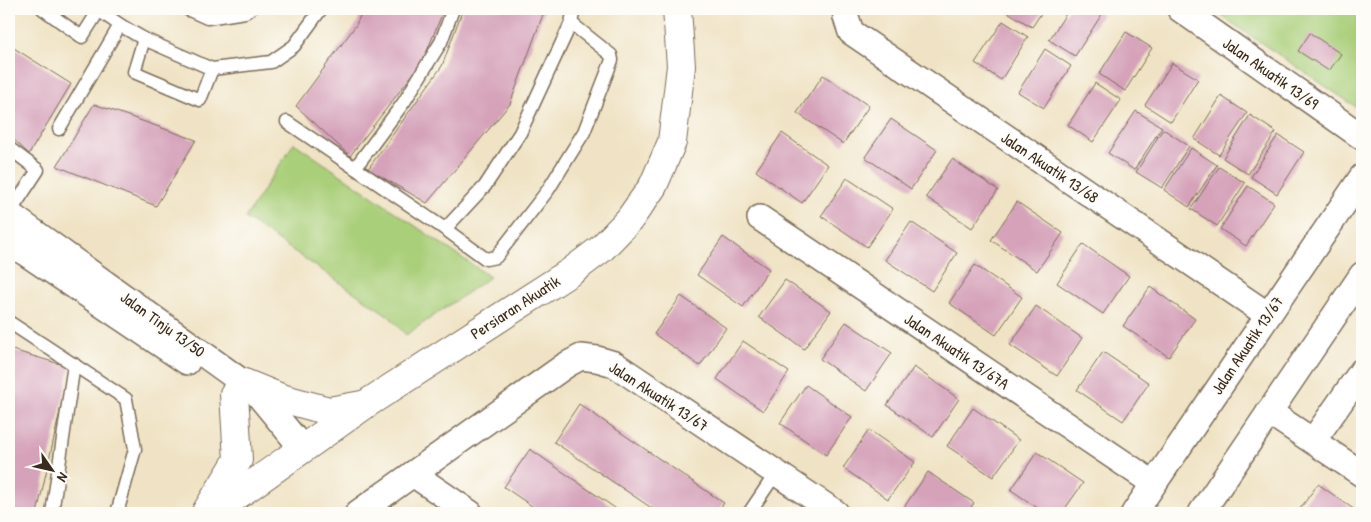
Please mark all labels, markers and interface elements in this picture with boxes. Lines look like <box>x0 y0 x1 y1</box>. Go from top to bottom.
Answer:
street label: Jalan Akuatik 13/69 <box>1219 32 1323 114</box>
street label: Jalan Akuatik 13/68 <box>997 126 1103 208</box>
street label: Persiaran Akuatik <box>466 270 564 344</box>
street label: Jalan Tinju 13/50 <box>116 286 210 362</box>
street label: Jalan Akuatik 13/67 <box>1206 291 1288 398</box>
street label: Jalan Akuatik 13/67A <box>900 308 1014 394</box>
street label: Jalan Akuatik 13/67 <box>605 356 713 436</box>
north arrow <box>28 444 78 494</box>
text: N <box>53 469 73 486</box>

